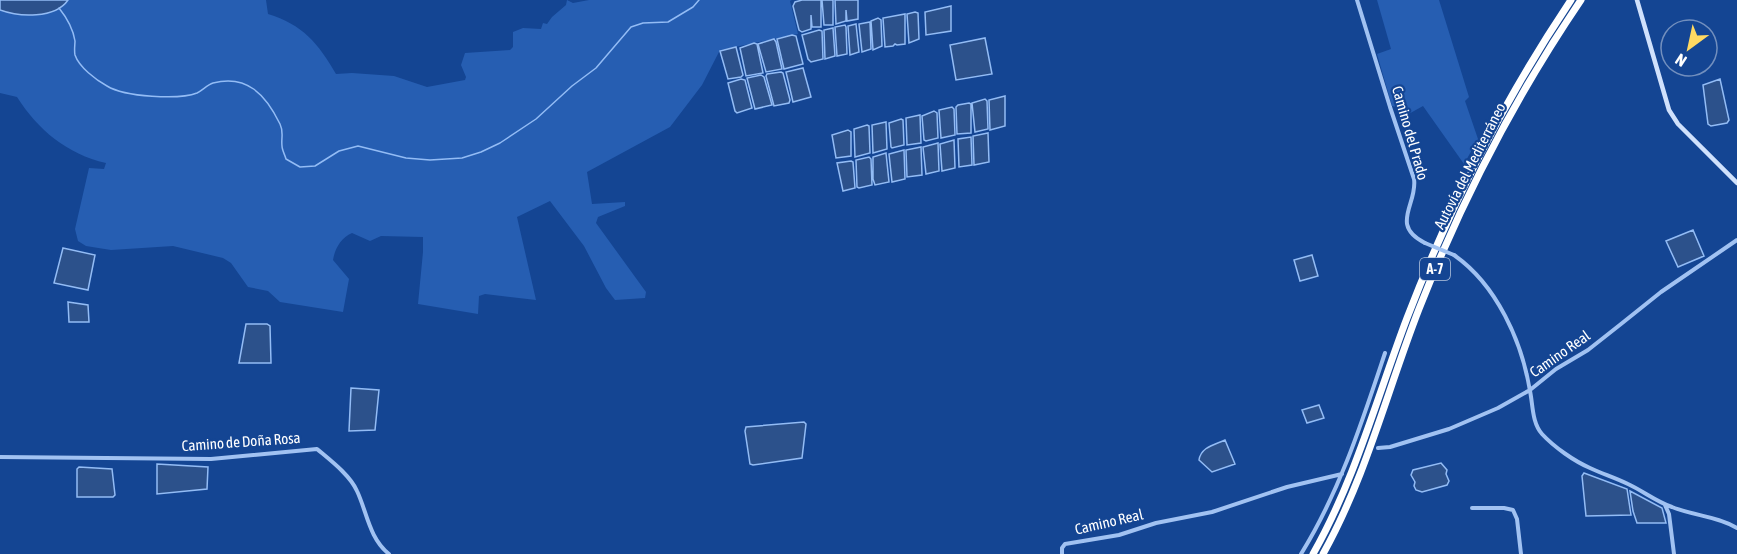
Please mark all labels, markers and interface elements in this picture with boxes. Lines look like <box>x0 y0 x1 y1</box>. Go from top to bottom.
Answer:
north arrow <box>1659 18 1719 78</box>
text: N <box>1672 50 1690 71</box>
street label: Camino del Prado <box>1389 84 1432 182</box>
street label: Autovía del Mediterráneo <box>1430 100 1509 232</box>
road number: A-7 <box>1420 258 1450 280</box>
street label: Camino Real <box>1526 327 1593 381</box>
street label: Camino de Doña Rosa <box>181 429 301 454</box>
street label: Camino Real <box>1073 505 1145 538</box>

